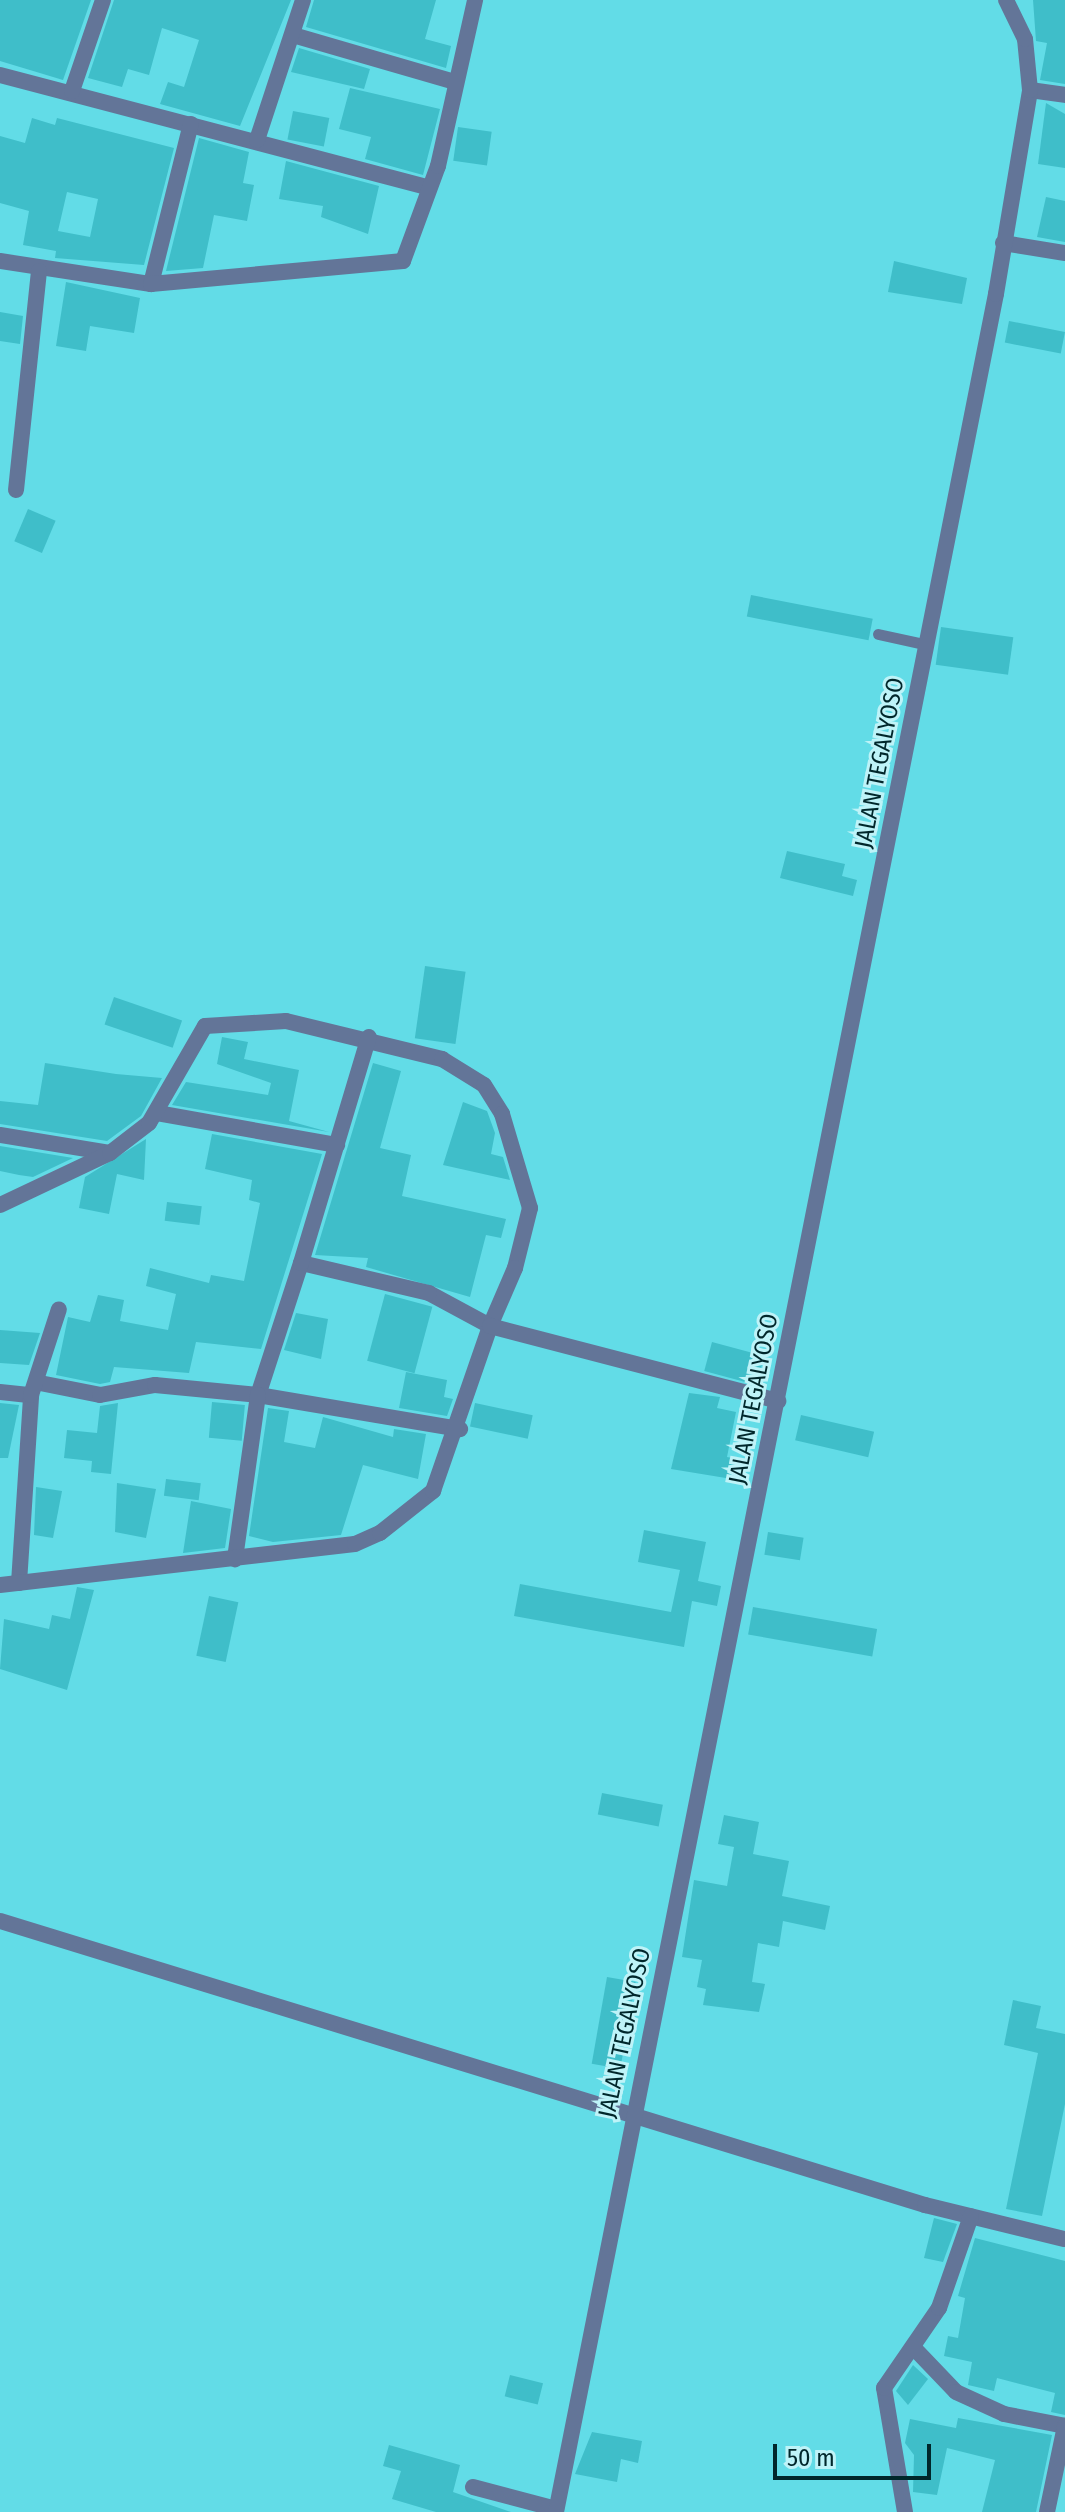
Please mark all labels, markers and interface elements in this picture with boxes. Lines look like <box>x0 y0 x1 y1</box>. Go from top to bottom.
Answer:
street label: JALAN TEGALYOSO <box>849 675 911 851</box>
street label: JALAN TEGALYOSO <box>723 1311 785 1487</box>
street label: JALAN TEGALYOSO <box>593 1945 657 2121</box>
scale bar <box>777 2428 935 2478</box>
text: 50 m <box>787 2444 835 2472</box>

